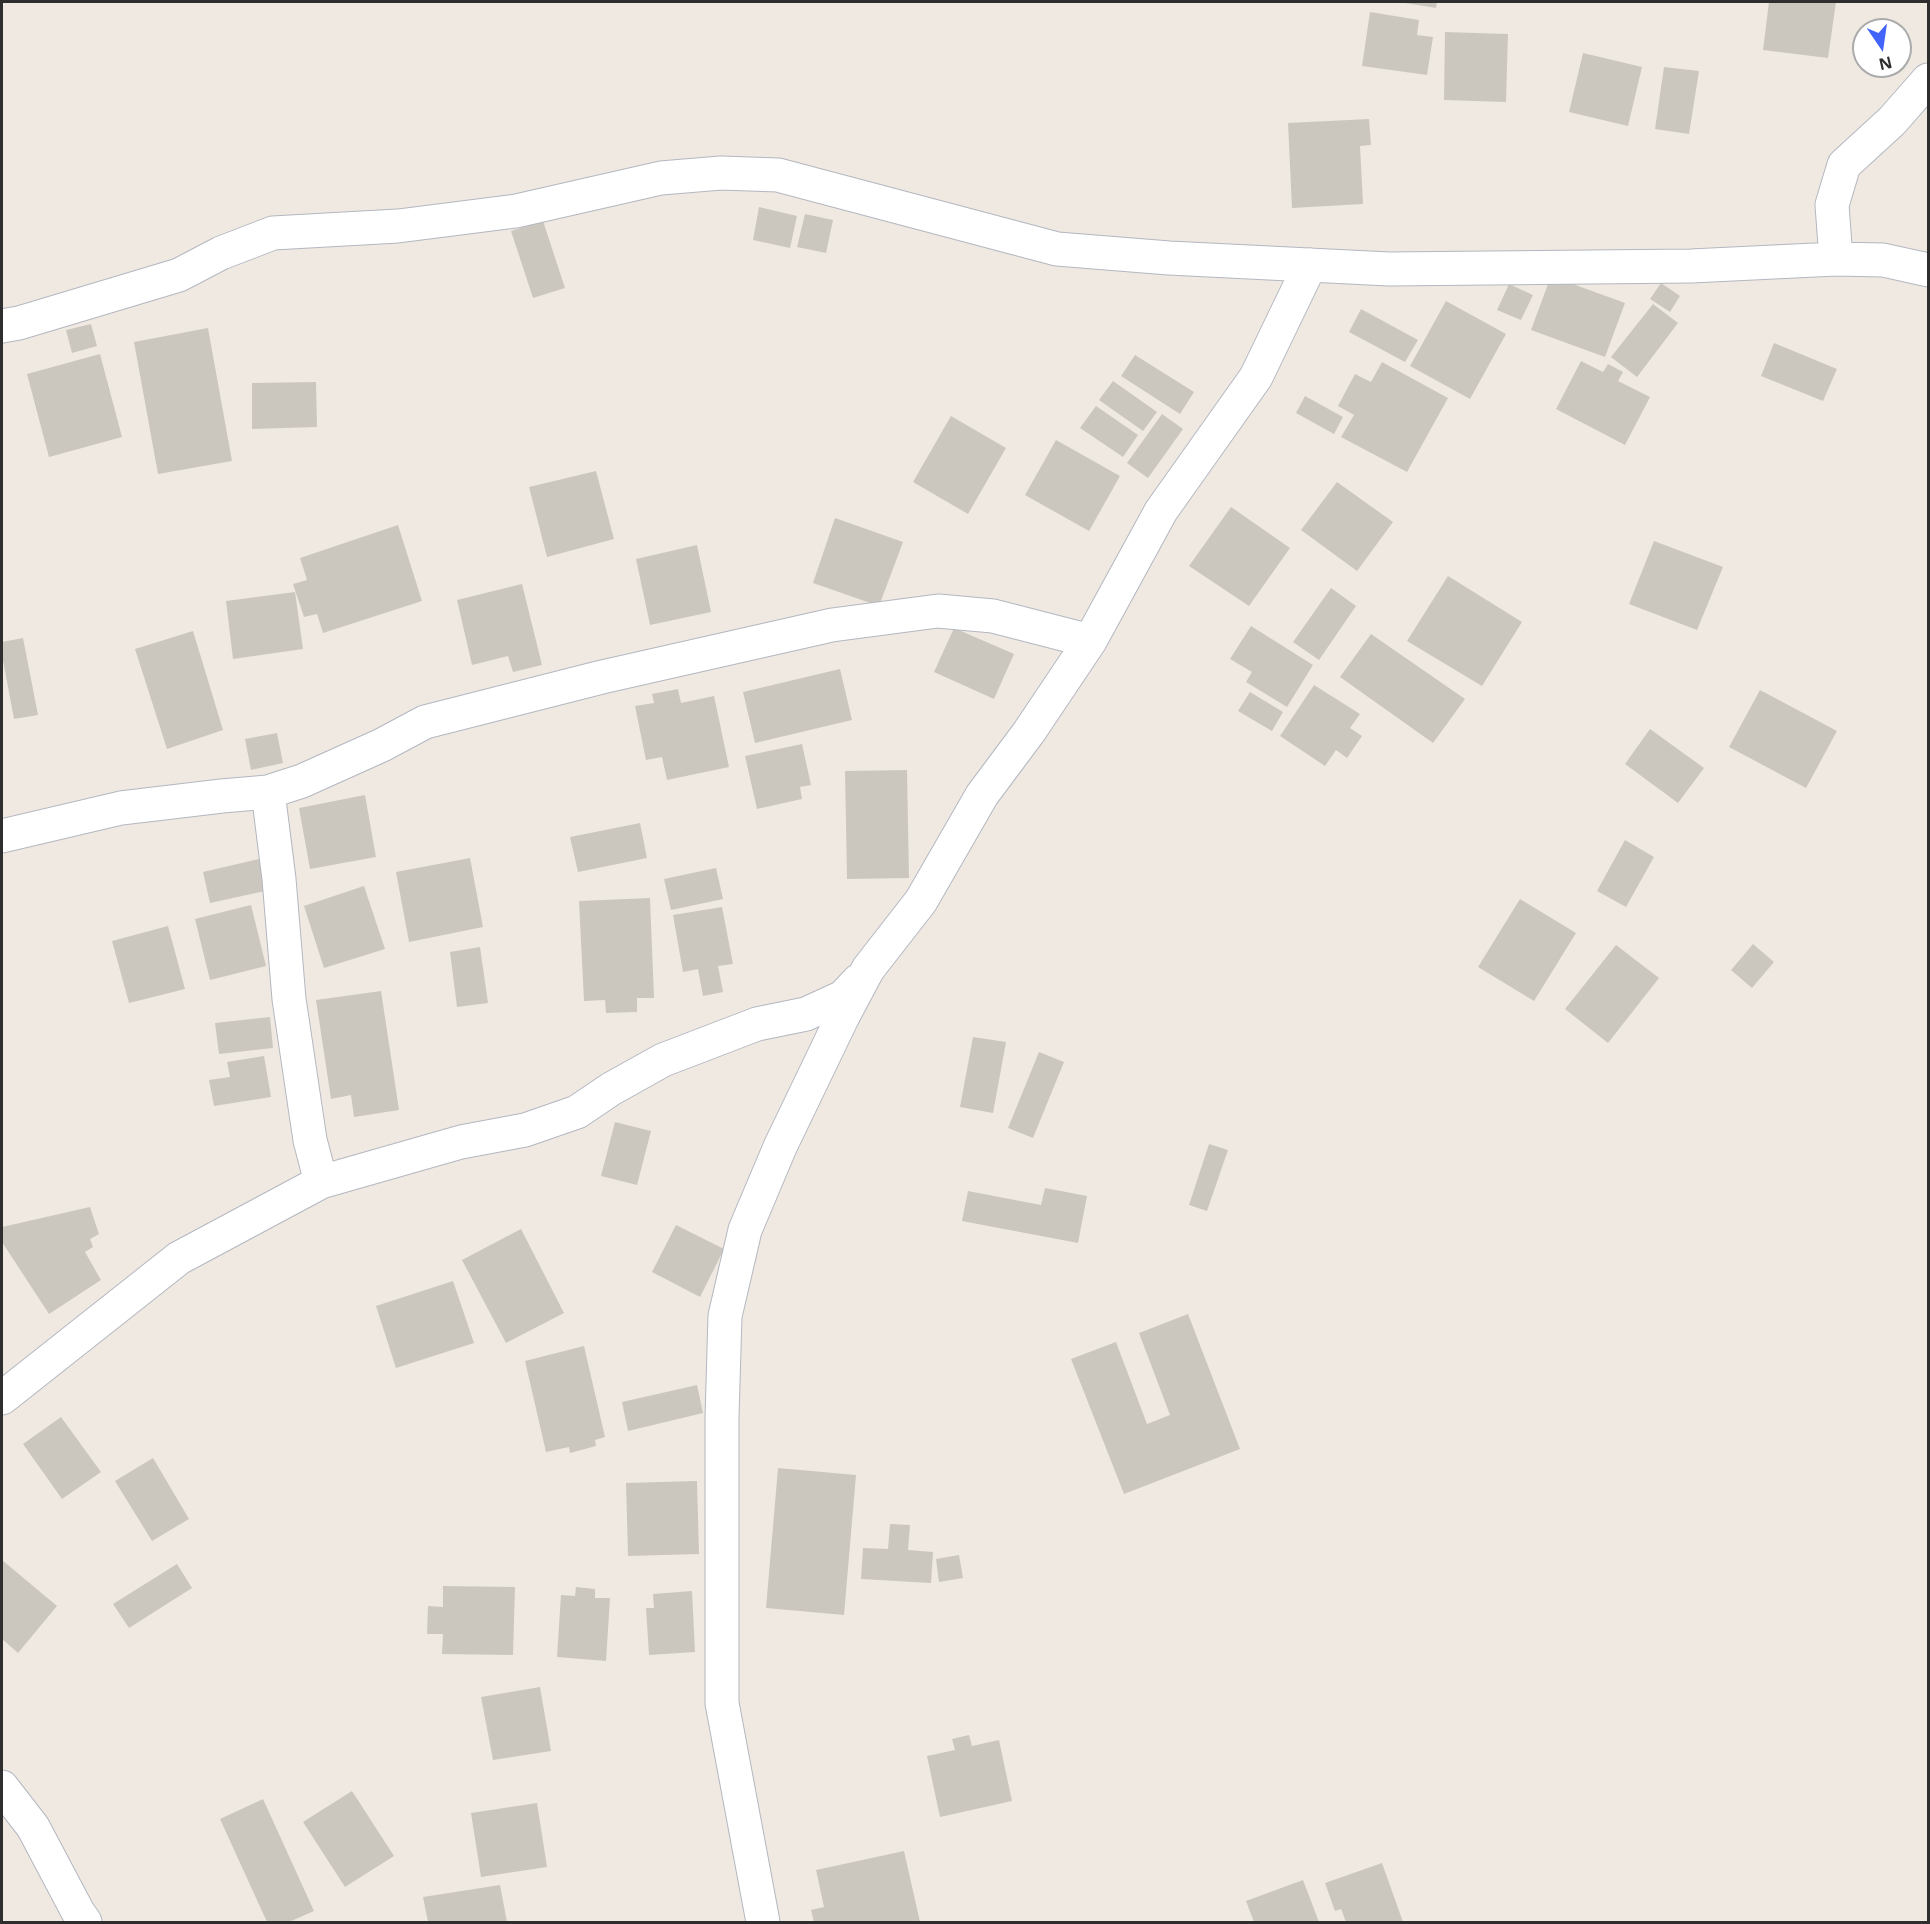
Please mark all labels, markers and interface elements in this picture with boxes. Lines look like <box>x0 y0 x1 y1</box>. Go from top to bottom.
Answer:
north arrow <box>1852 18 1912 78</box>
text: N <box>1877 51 1894 76</box>

